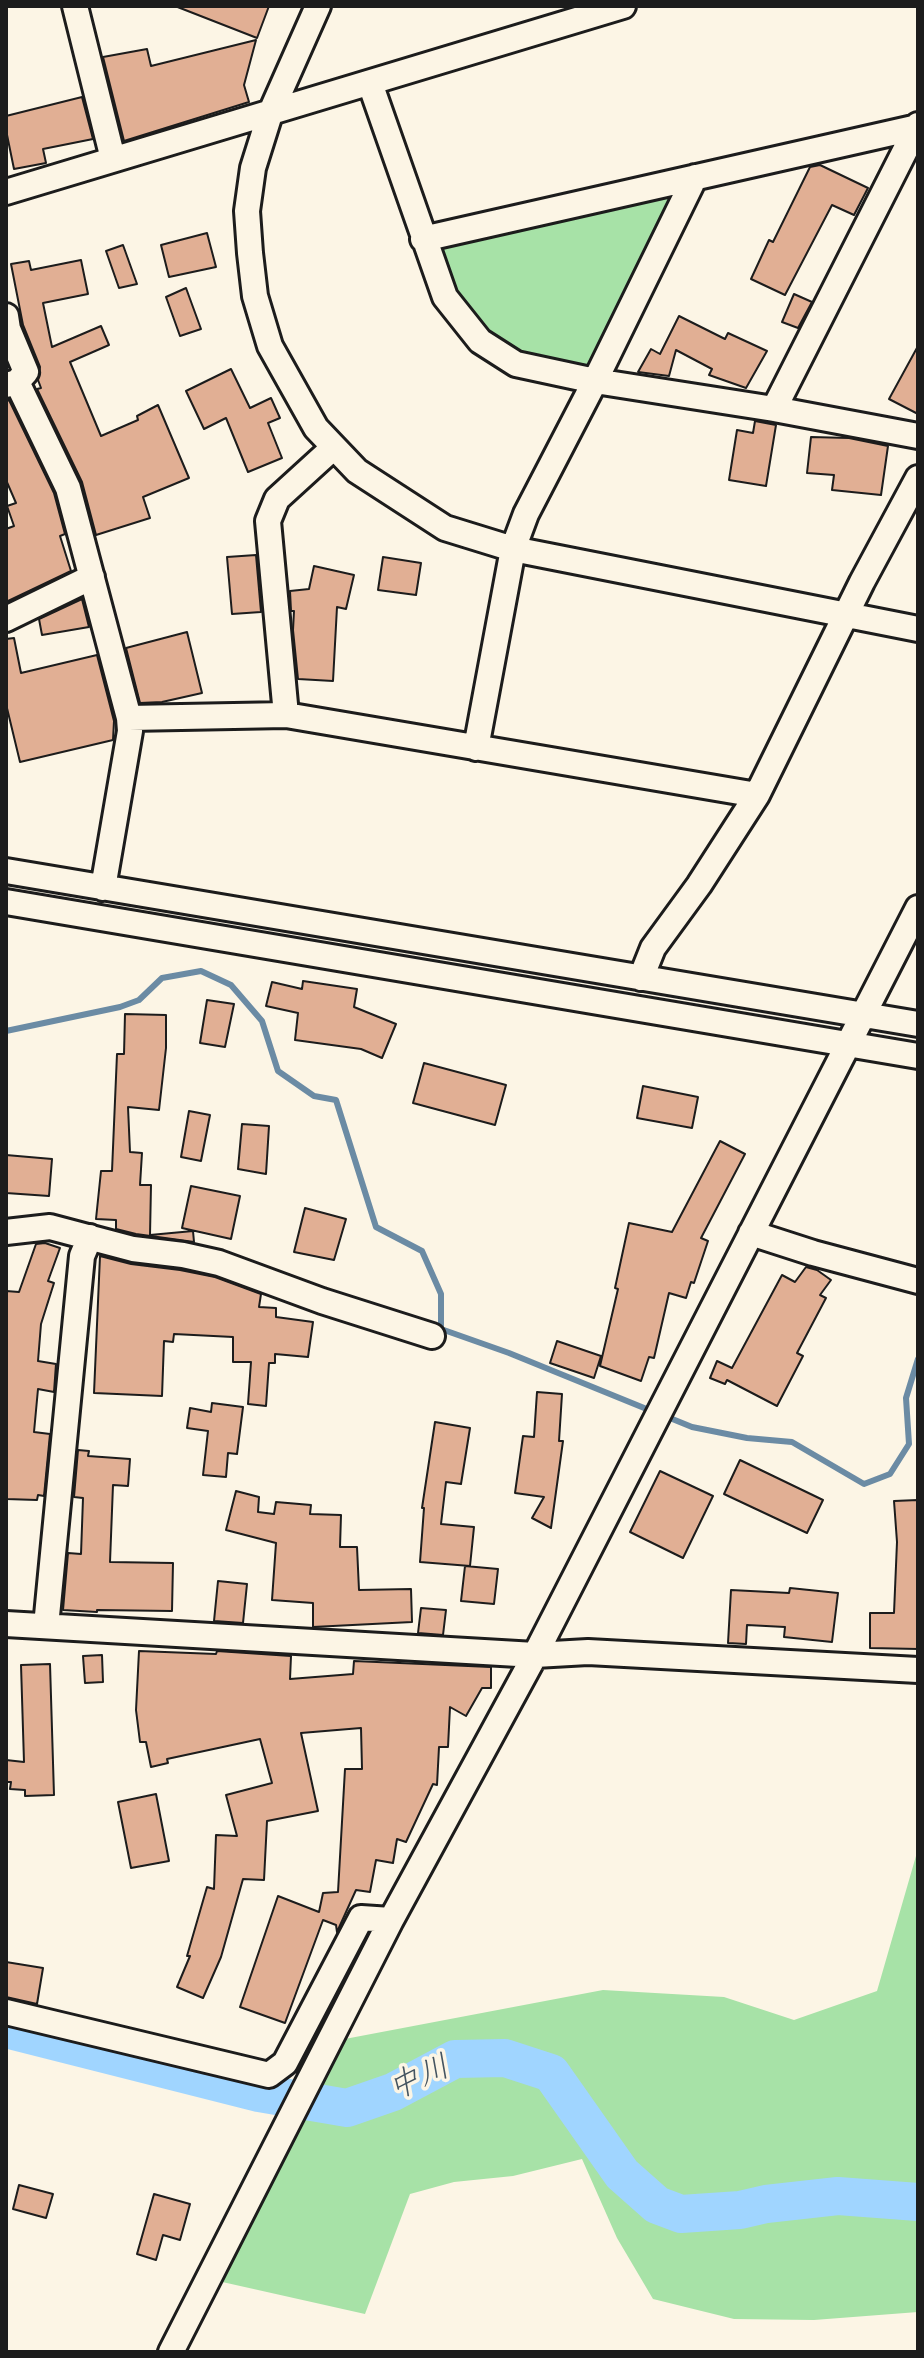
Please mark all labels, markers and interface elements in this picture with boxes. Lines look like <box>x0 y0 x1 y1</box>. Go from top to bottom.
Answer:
water label: 中川 <box>382 2047 456 2109</box>

